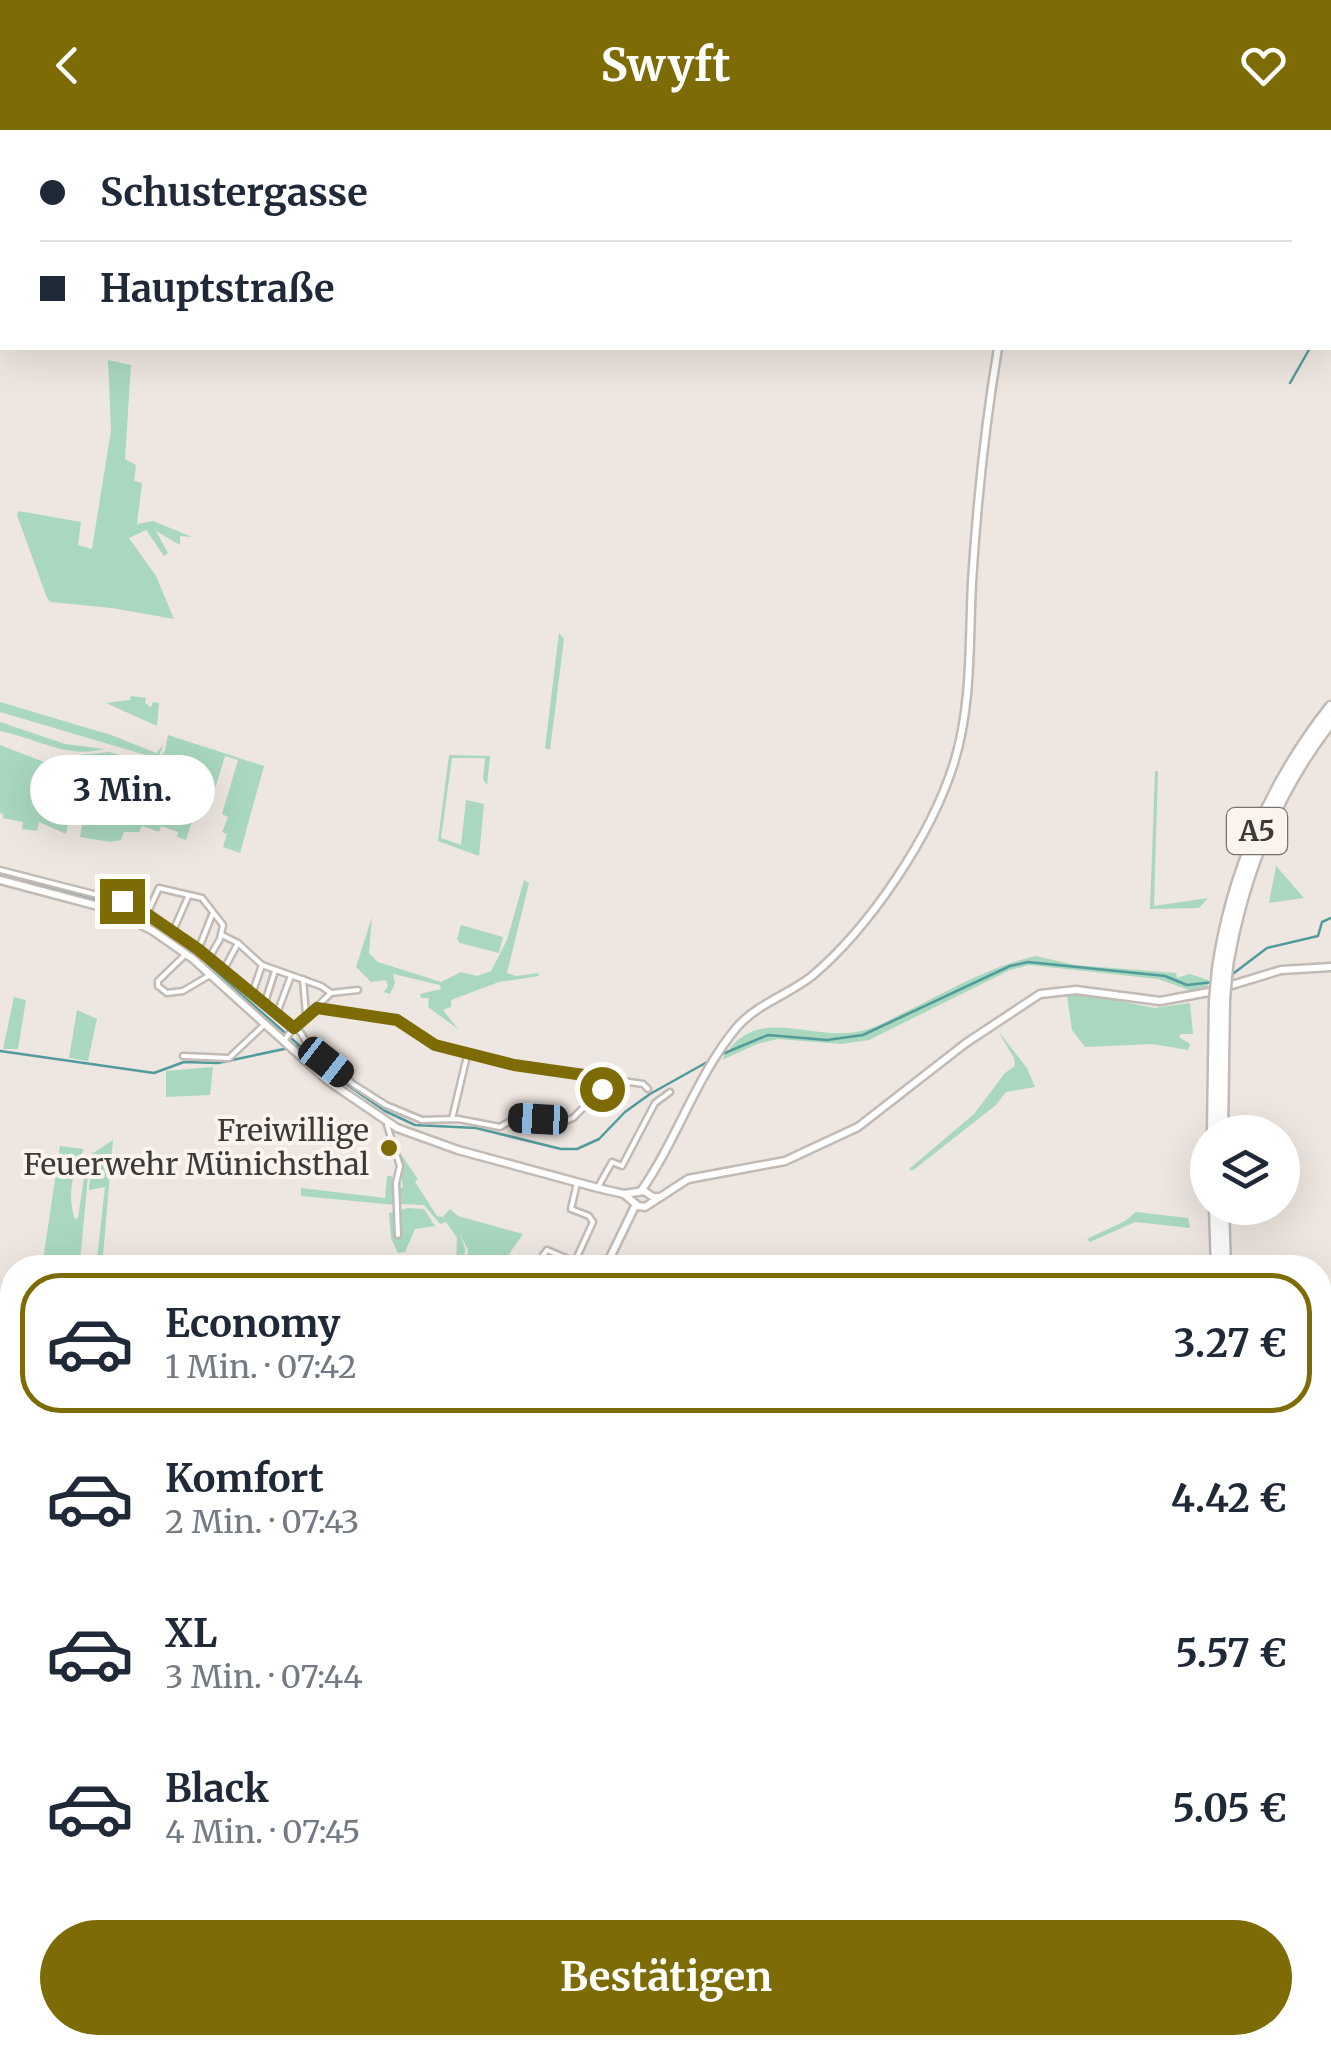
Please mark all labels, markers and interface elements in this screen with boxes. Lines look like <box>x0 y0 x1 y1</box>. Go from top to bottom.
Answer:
text: Swyft <box>600 37 731 93</box>
icon: back <box>40 38 95 93</box>
icon: heart <box>1236 38 1291 93</box>
text: Schustergasse <box>100 169 368 216</box>
text: Hauptstraße <box>100 265 335 312</box>
callout: 3 Min. <box>29 756 214 826</box>
text: 3 Min. <box>73 770 172 810</box>
road number: A5 <box>1227 808 1287 854</box>
route end <box>100 879 145 924</box>
car <box>293 1032 359 1092</box>
route start <box>580 1067 625 1112</box>
car <box>507 1102 569 1136</box>
place label: Freiwillige Feuerwehr Münichsthal <box>23 1111 369 1183</box>
map controls <box>1190 1115 1300 1225</box>
button: layers <box>1190 1115 1300 1225</box>
marker: Freiwillige Feuerwehr Münichsthal <box>378 1137 400 1159</box>
icon: car <box>45 1298 135 1388</box>
text: Economy <box>165 1300 340 1347</box>
text: 3.27 € <box>1174 1320 1287 1367</box>
text: 1 Min. · 07:42 <box>165 1347 357 1387</box>
icon: car <box>45 1453 135 1543</box>
text: Komfort <box>165 1455 324 1502</box>
text: 4.42 € <box>1171 1475 1287 1522</box>
text: 2 Min. · 07:43 <box>165 1502 359 1542</box>
icon: car <box>45 1608 135 1698</box>
text: XL <box>165 1610 217 1657</box>
text: 5.57 € <box>1176 1630 1287 1677</box>
text: 3 Min. · 07:44 <box>165 1657 363 1697</box>
icon: car <box>45 1763 135 1853</box>
text: Black <box>165 1765 269 1812</box>
text: 5.05 € <box>1173 1785 1287 1832</box>
text: 4 Min. · 07:45 <box>165 1812 360 1852</box>
button: Bestätigen <box>40 1920 1292 2035</box>

